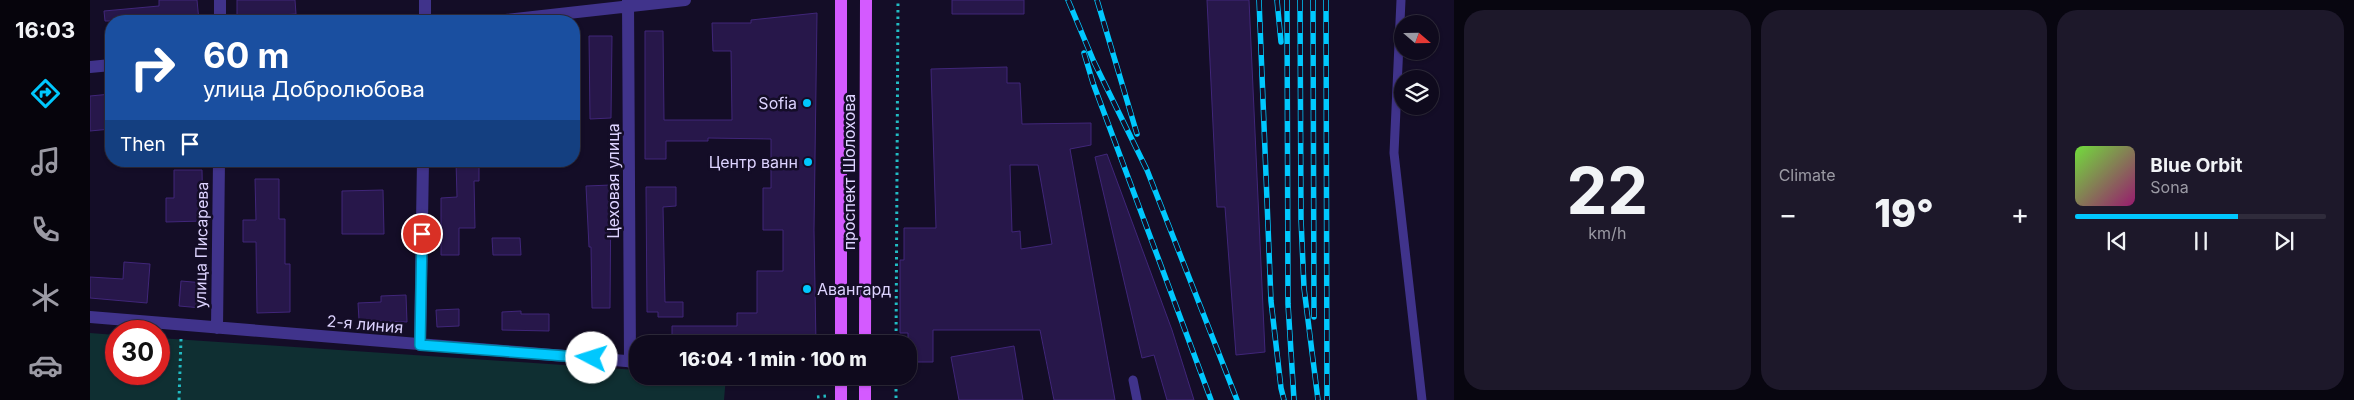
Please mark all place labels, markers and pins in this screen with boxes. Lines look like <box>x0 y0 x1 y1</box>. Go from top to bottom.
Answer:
place label: Sofia <box>758 93 797 113</box>
marker: Sofia <box>801 97 813 109</box>
place label: Центр ванн <box>709 152 798 172</box>
marker: Центр ванн <box>802 156 814 168</box>
pin <box>401 213 443 255</box>
place label: Авангард <box>817 279 891 299</box>
marker: Авангард <box>801 283 813 295</box>

